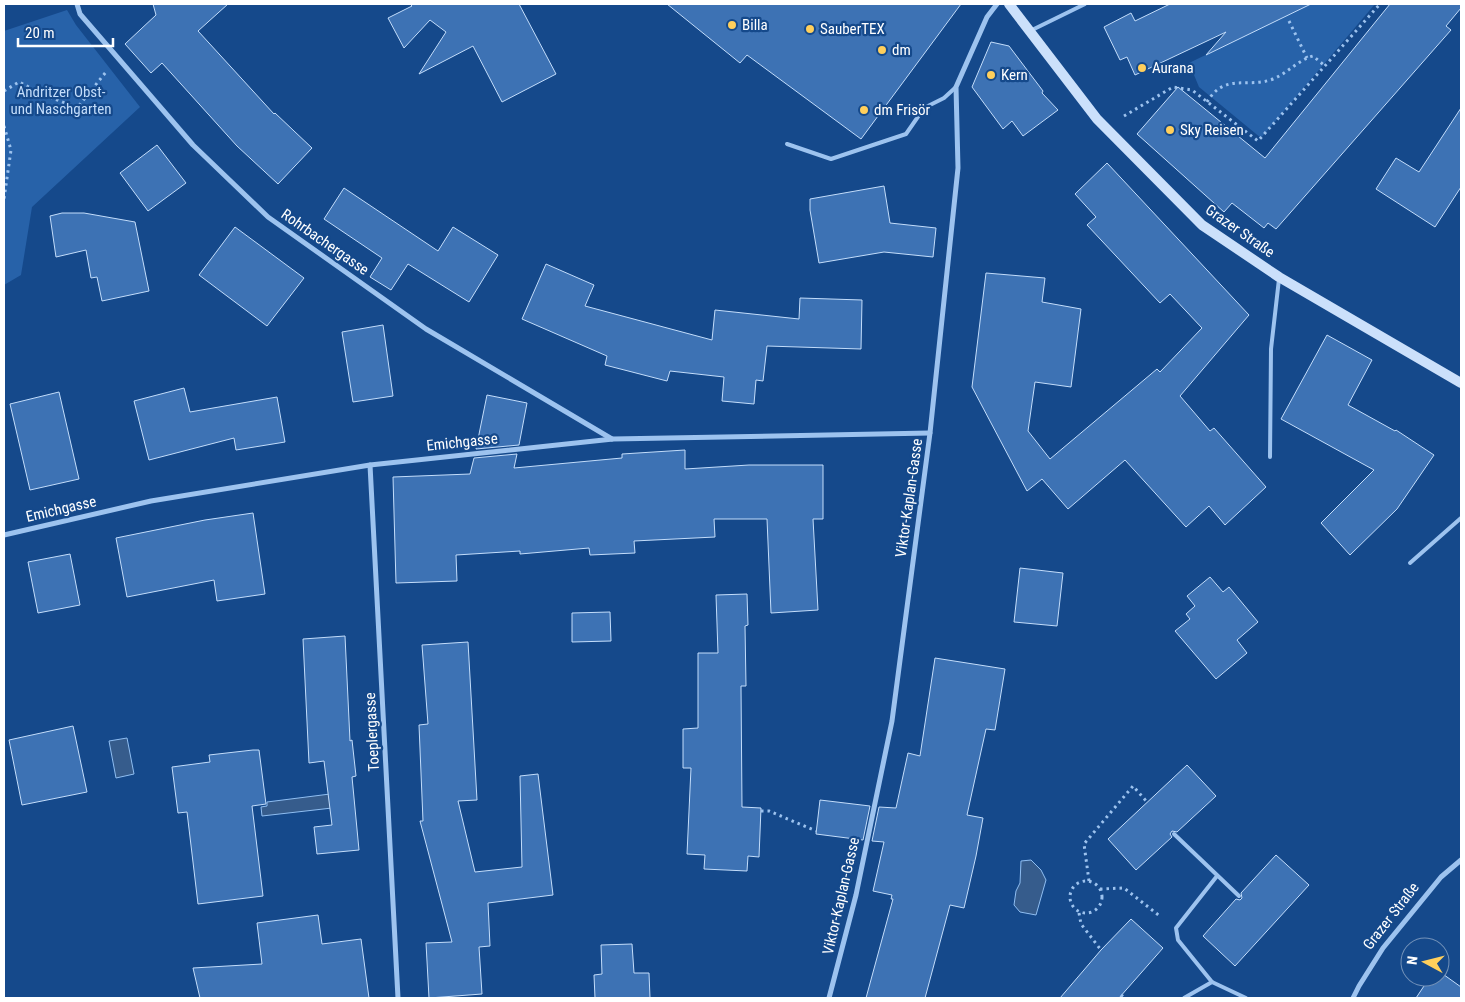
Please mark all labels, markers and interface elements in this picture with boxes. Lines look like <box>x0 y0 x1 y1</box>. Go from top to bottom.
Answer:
scale bar <box>18 15 112 47</box>
place label: Billa <box>742 16 768 34</box>
marker: Billa <box>726 19 738 31</box>
place label: SauberTEX <box>820 20 885 38</box>
marker: SauberTEX <box>804 23 816 35</box>
text: 20 m <box>25 24 55 42</box>
place label: dm <box>892 41 911 59</box>
marker: dm <box>876 44 888 56</box>
place label: Aurana <box>1152 59 1194 77</box>
marker: Aurana <box>1136 62 1148 74</box>
place label: Kern <box>1001 66 1028 84</box>
marker: Kern <box>985 69 997 81</box>
park label: Andritzer Obst- und Naschgarten <box>10 83 112 118</box>
place label: dm Frisör <box>874 101 931 119</box>
marker: dm Frisör <box>858 104 870 116</box>
place label: Sky Reisen <box>1180 121 1244 139</box>
marker: Sky Reisen <box>1164 124 1176 136</box>
street label: Grazer Straße <box>1202 201 1278 261</box>
street label: Rohrbachergasse <box>278 205 372 279</box>
street label: Emichgasse <box>425 429 499 455</box>
street label: Viktor-Kaplan-Gasse <box>892 437 926 559</box>
street label: Emichgasse <box>24 492 98 526</box>
street label: Toeplergasse <box>361 692 383 772</box>
street label: Viktor-Kaplan-Gasse <box>819 836 863 956</box>
street label: Grazer Straße <box>1359 879 1423 953</box>
north arrow <box>1400 937 1450 987</box>
text: N <box>1404 955 1421 966</box>

